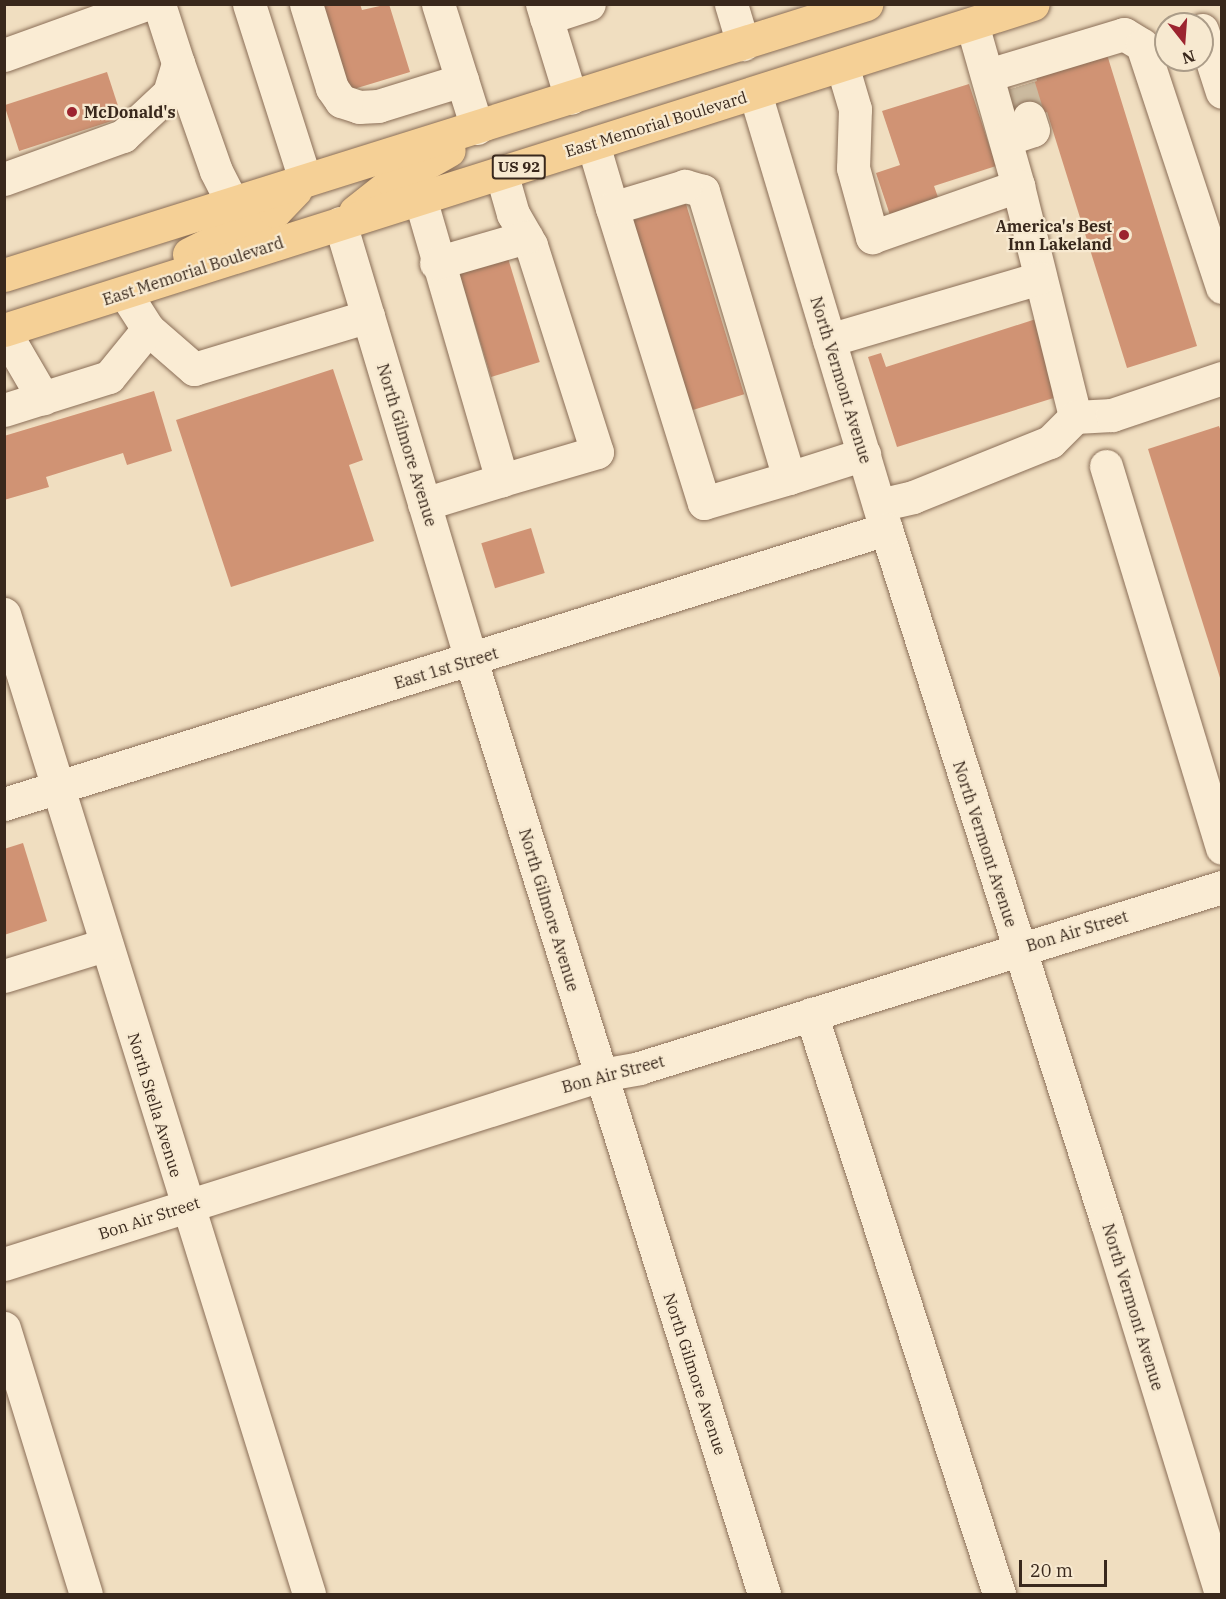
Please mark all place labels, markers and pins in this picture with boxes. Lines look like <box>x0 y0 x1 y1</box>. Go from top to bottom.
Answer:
place label: McDonald's <box>84 102 176 122</box>
marker: McDonald's <box>65 105 79 119</box>
place label: America's Best Inn Lakeland <box>996 216 1112 254</box>
marker: America's Best Inn Lakeland <box>1117 228 1131 242</box>

